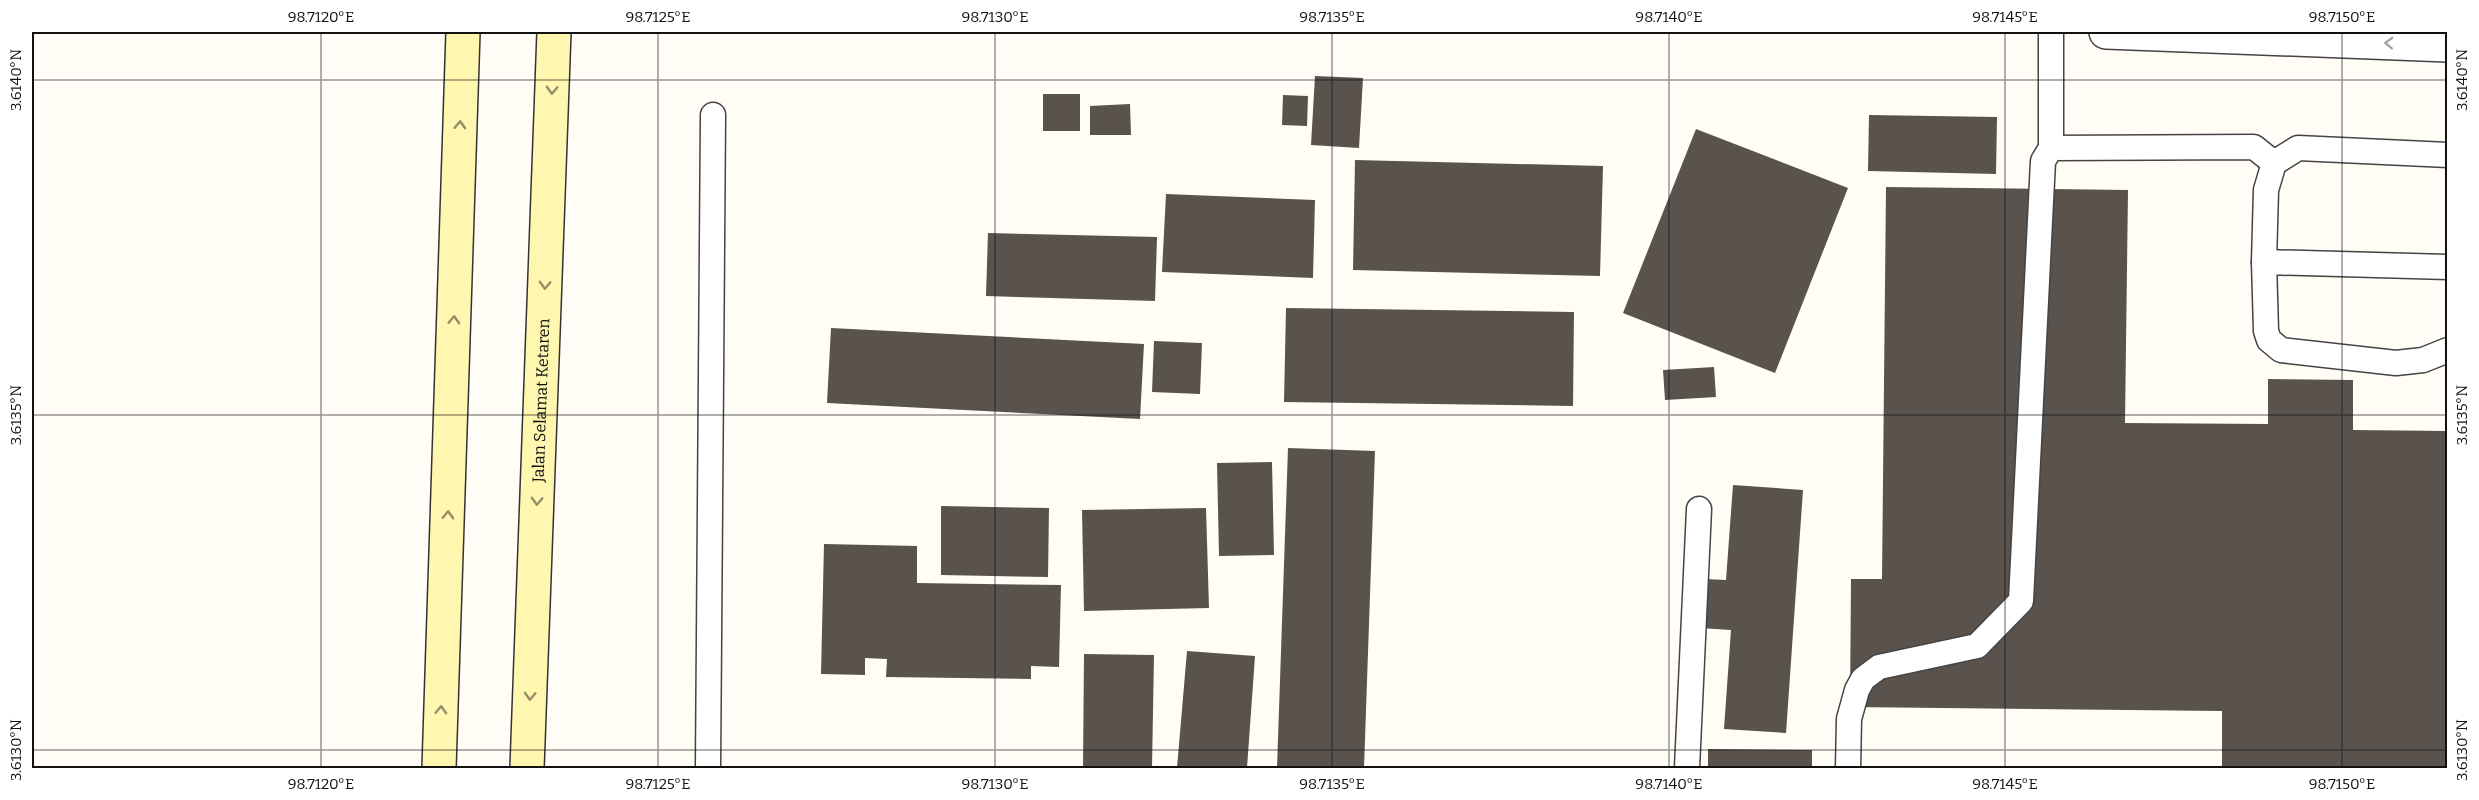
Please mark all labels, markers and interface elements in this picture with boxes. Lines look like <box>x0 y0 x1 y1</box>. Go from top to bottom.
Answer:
text: 98.7120°E <box>288 8 354 26</box>
text: 98.7125°E <box>625 8 691 26</box>
text: 98.7130°E <box>961 8 1029 26</box>
text: 98.7135°E <box>1299 8 1365 26</box>
text: 98.7140°E <box>1635 8 1703 26</box>
text: 98.7145°E <box>1972 8 2038 26</box>
text: 98.7150°E <box>2309 8 2375 26</box>
one-way arrow <box>2385 36 2394 49</box>
text: 3.6140°N <box>7 49 25 111</box>
text: 3.6140°N <box>2453 49 2471 111</box>
one-way arrow <box>545 85 558 94</box>
one-way arrow <box>454 121 466 130</box>
one-way arrow <box>538 280 551 289</box>
one-way arrow <box>447 316 460 325</box>
street label: Jalan Selamat Ketaren <box>528 318 553 484</box>
text: 3.6135°N <box>7 385 25 445</box>
text: 3.6135°N <box>2453 385 2471 445</box>
one-way arrow <box>530 496 543 505</box>
one-way arrow <box>441 511 454 520</box>
one-way arrow <box>523 691 536 700</box>
one-way arrow <box>435 706 448 715</box>
text: 3.6130°N <box>7 719 25 781</box>
text: 3.6130°N <box>2453 719 2471 781</box>
text: 98.7120°E <box>288 775 354 793</box>
text: 98.7125°E <box>625 775 691 793</box>
text: 98.7130°E <box>961 775 1029 793</box>
text: 98.7135°E <box>1299 775 1365 793</box>
text: 98.7140°E <box>1635 775 1703 793</box>
text: 98.7145°E <box>1972 775 2038 793</box>
text: 98.7150°E <box>2309 775 2375 793</box>

